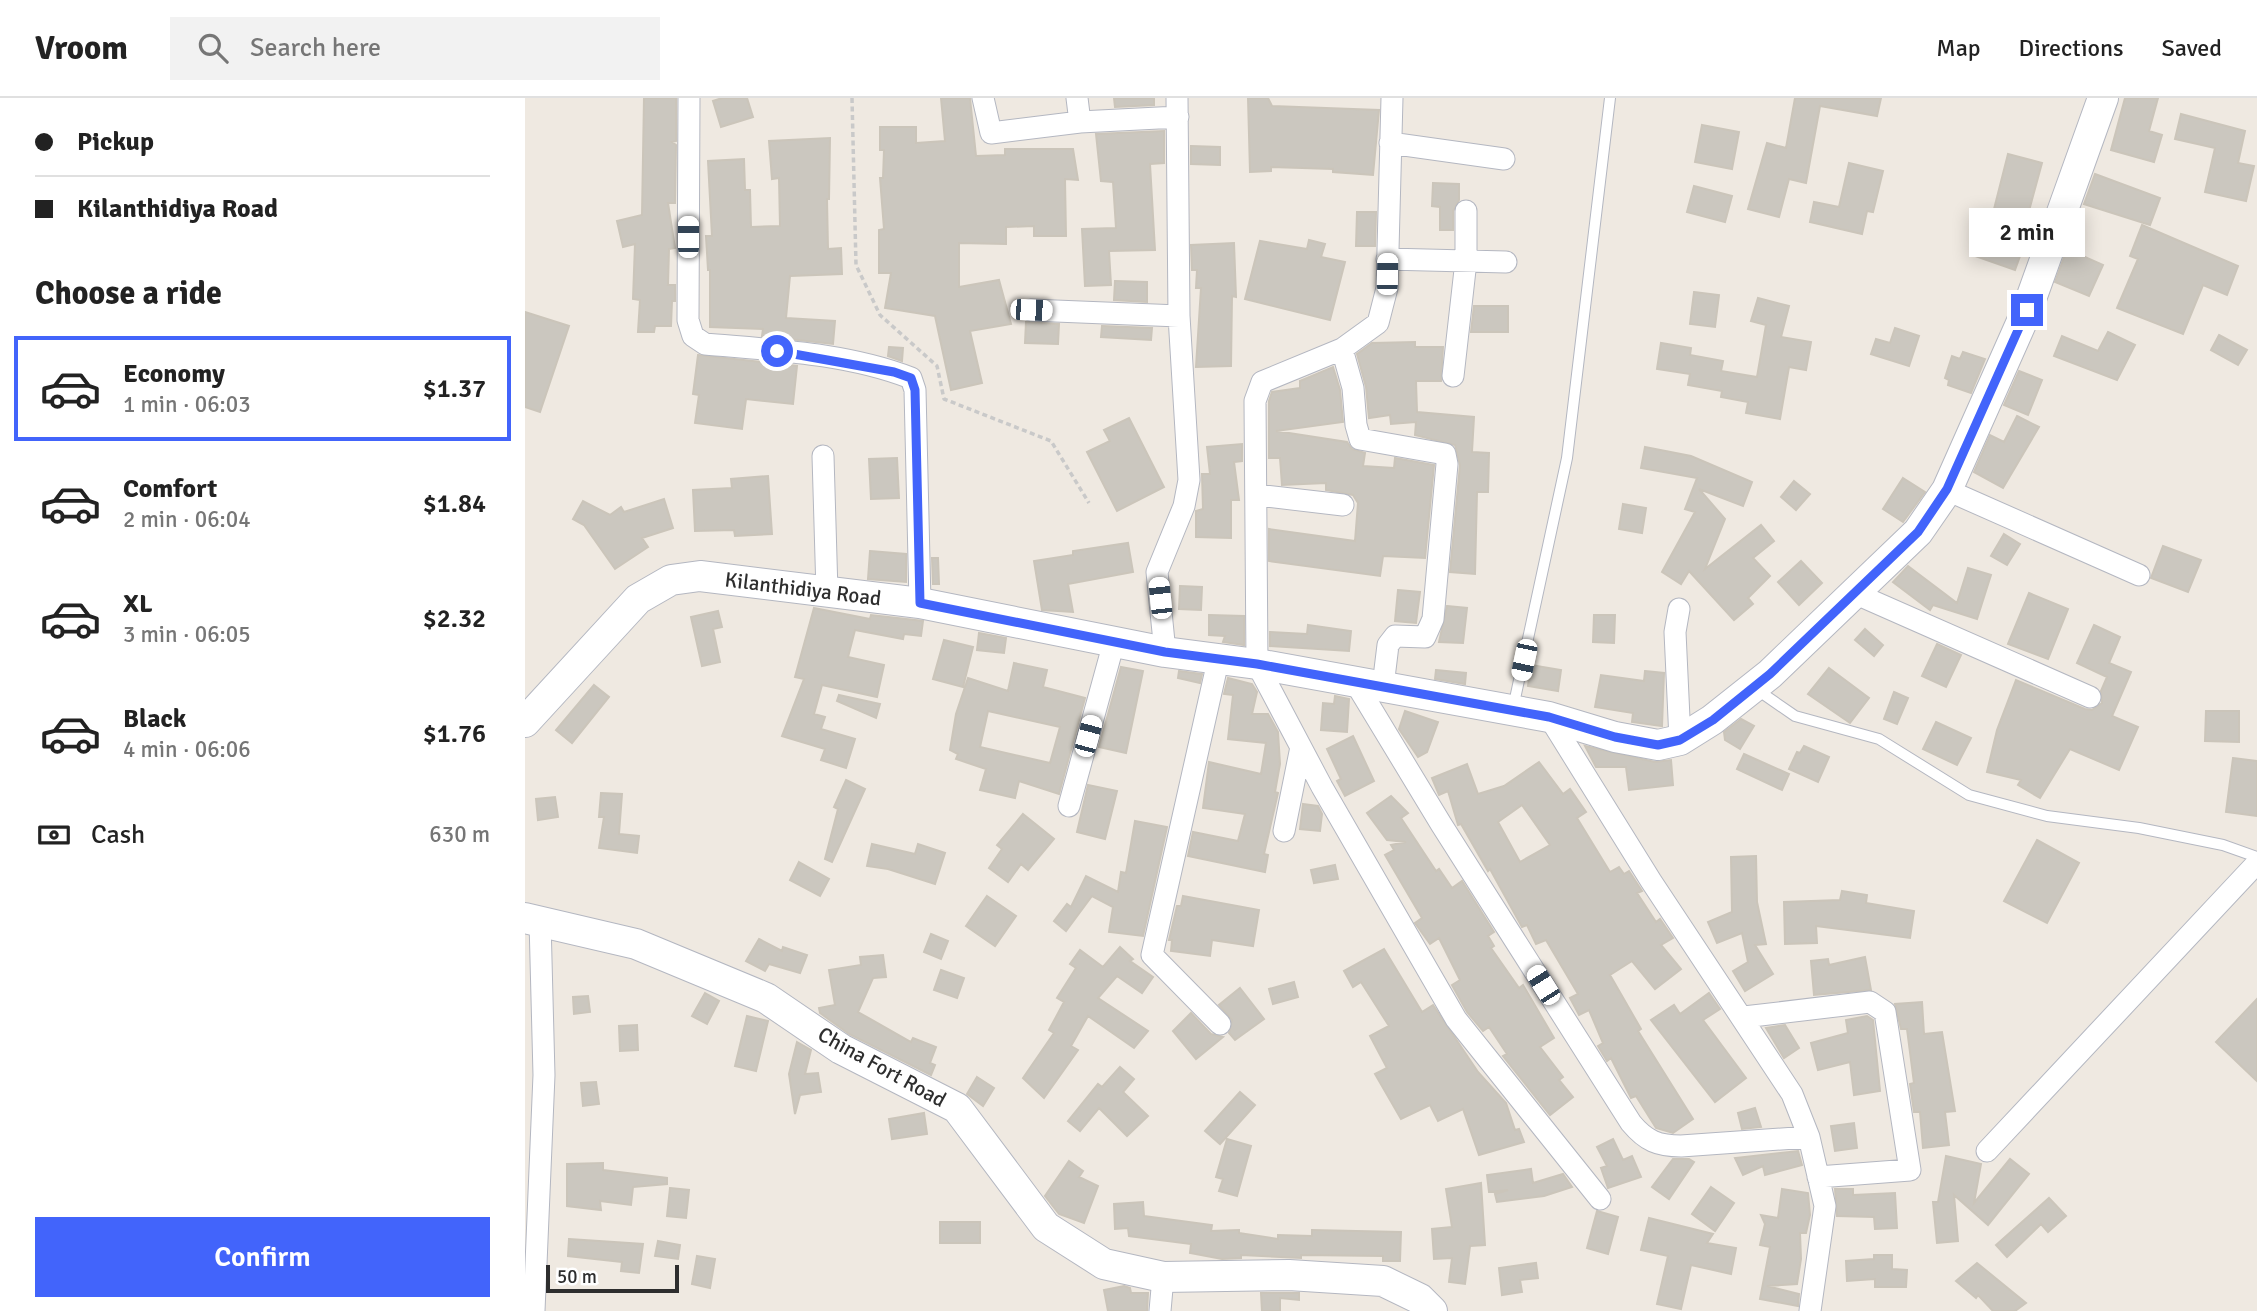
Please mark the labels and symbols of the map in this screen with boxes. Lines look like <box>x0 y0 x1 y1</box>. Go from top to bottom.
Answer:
callout: 2 min <box>1969 208 2085 258</box>
car <box>678 216 699 258</box>
car <box>1377 253 1398 295</box>
route end <box>2011 294 2043 326</box>
car <box>1010 299 1053 321</box>
route start <box>761 335 793 367</box>
street label: Kilanthidiya Road <box>723 567 883 611</box>
car <box>1148 576 1173 620</box>
car <box>1510 637 1539 683</box>
car <box>1073 713 1104 759</box>
car <box>1523 962 1564 1008</box>
street label: China Fort Road <box>813 1021 951 1113</box>
scale bar <box>546 1262 679 1294</box>

